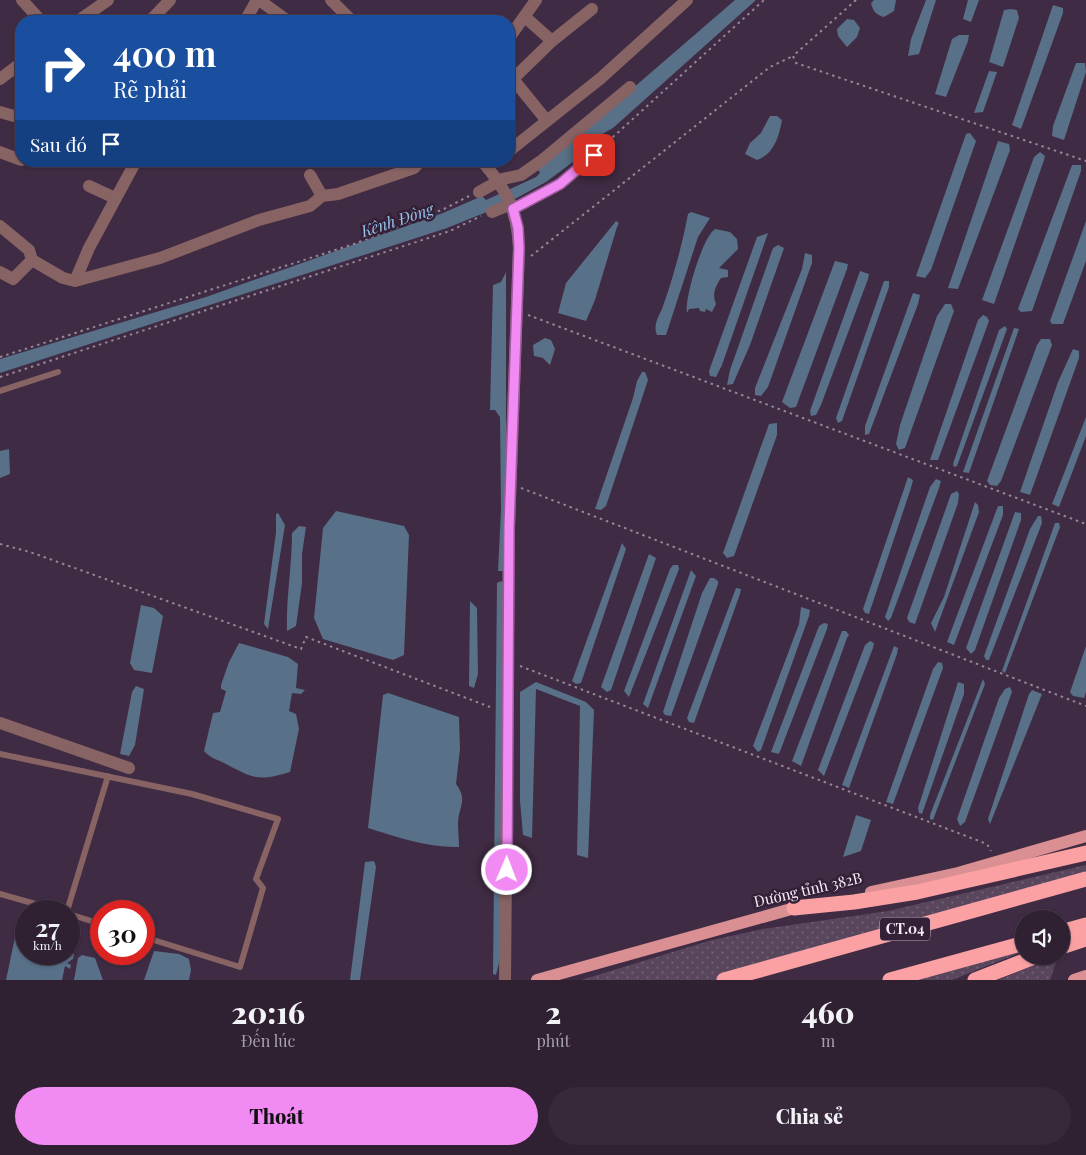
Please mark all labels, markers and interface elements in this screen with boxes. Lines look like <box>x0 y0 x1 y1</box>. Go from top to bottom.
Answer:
text: 400 m <box>113 29 216 76</box>
icon: right <box>30 35 95 100</box>
text: Rẽ phải <box>113 74 187 104</box>
icon: arrive <box>97 130 125 158</box>
text: Sau đó <box>30 131 87 157</box>
pin <box>573 134 615 176</box>
icon: arrive <box>580 141 608 169</box>
water label: Kênh Đông <box>357 197 438 241</box>
position arrow <box>480 843 532 895</box>
street label: Đường tỉnh 382B <box>752 867 864 911</box>
speed limit sign: 30 <box>90 900 155 965</box>
text: 27 <box>35 910 60 943</box>
map controls <box>1015 910 1070 965</box>
button: sound <box>1015 910 1070 965</box>
road number: CT.04 <box>880 918 930 941</box>
text: km/h <box>33 937 62 953</box>
text: 20:16 <box>231 992 305 1032</box>
text: 2 <box>545 992 561 1032</box>
text: 460 <box>801 992 855 1032</box>
text: Đến lúc <box>241 1030 295 1051</box>
text: phút <box>536 1030 570 1051</box>
text: m <box>821 1030 835 1051</box>
button: Thoát <box>15 1087 538 1145</box>
button: Chia sẻ <box>548 1087 1071 1145</box>

